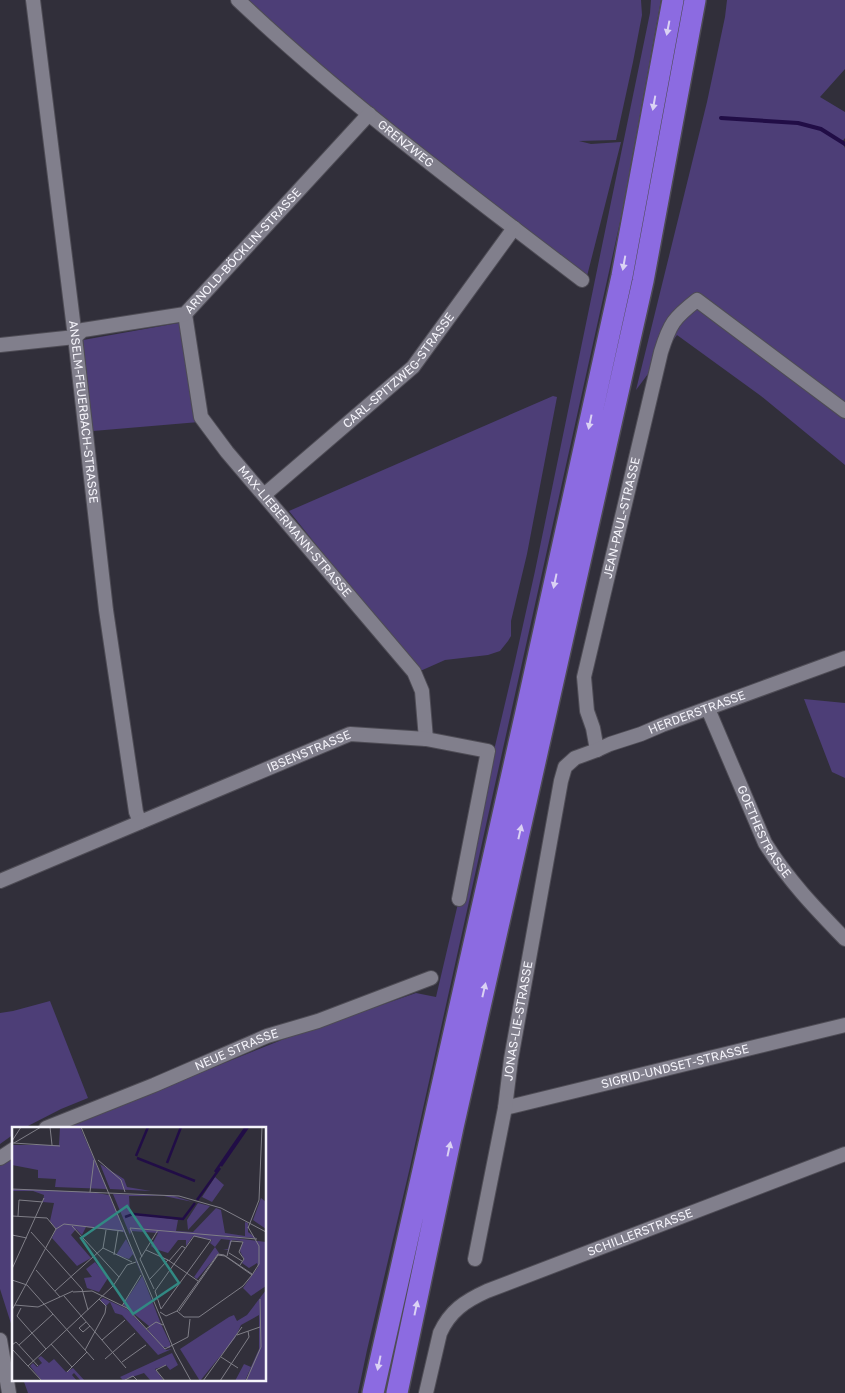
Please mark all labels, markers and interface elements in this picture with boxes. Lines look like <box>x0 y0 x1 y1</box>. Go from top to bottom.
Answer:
one-way arrow <box>664 20 672 35</box>
one-way arrow <box>649 96 657 112</box>
street label: GRENZWEG <box>375 117 437 170</box>
street label: ARNOLD-BÖCKLIN-STRASSE <box>181 185 304 317</box>
one-way arrow <box>620 256 628 272</box>
street label: CARL-SPITZWEG-STRASSE <box>340 310 457 431</box>
street label: ANSELM-FEUERBACH-STRASSE <box>66 320 102 504</box>
one-way arrow <box>586 415 594 430</box>
street label: JEAN-PAUL-STRASSE <box>600 456 643 580</box>
street label: MAX-LIEBERMANN-STRASSE <box>235 462 355 600</box>
one-way arrow <box>551 573 559 588</box>
street label: HERDERSTRASSE <box>646 687 747 737</box>
street label: IBSENSTRASSE <box>264 727 353 775</box>
street label: GOETHESTRASSE <box>734 783 795 881</box>
one-way arrow <box>516 823 524 839</box>
street label: JONAS-LIE-STRASSE <box>500 960 535 1082</box>
one-way arrow <box>480 983 488 998</box>
street label: NEUE STRASSE <box>192 1025 280 1073</box>
street label: SIGRID-UNDSET-STRASSE <box>599 1041 750 1091</box>
inset map <box>12 1127 266 1380</box>
one-way arrow <box>445 1140 453 1156</box>
street label: SCHILLERSTRASSE <box>585 1205 695 1259</box>
one-way arrow <box>412 1300 420 1316</box>
one-way arrow <box>375 1356 383 1371</box>

